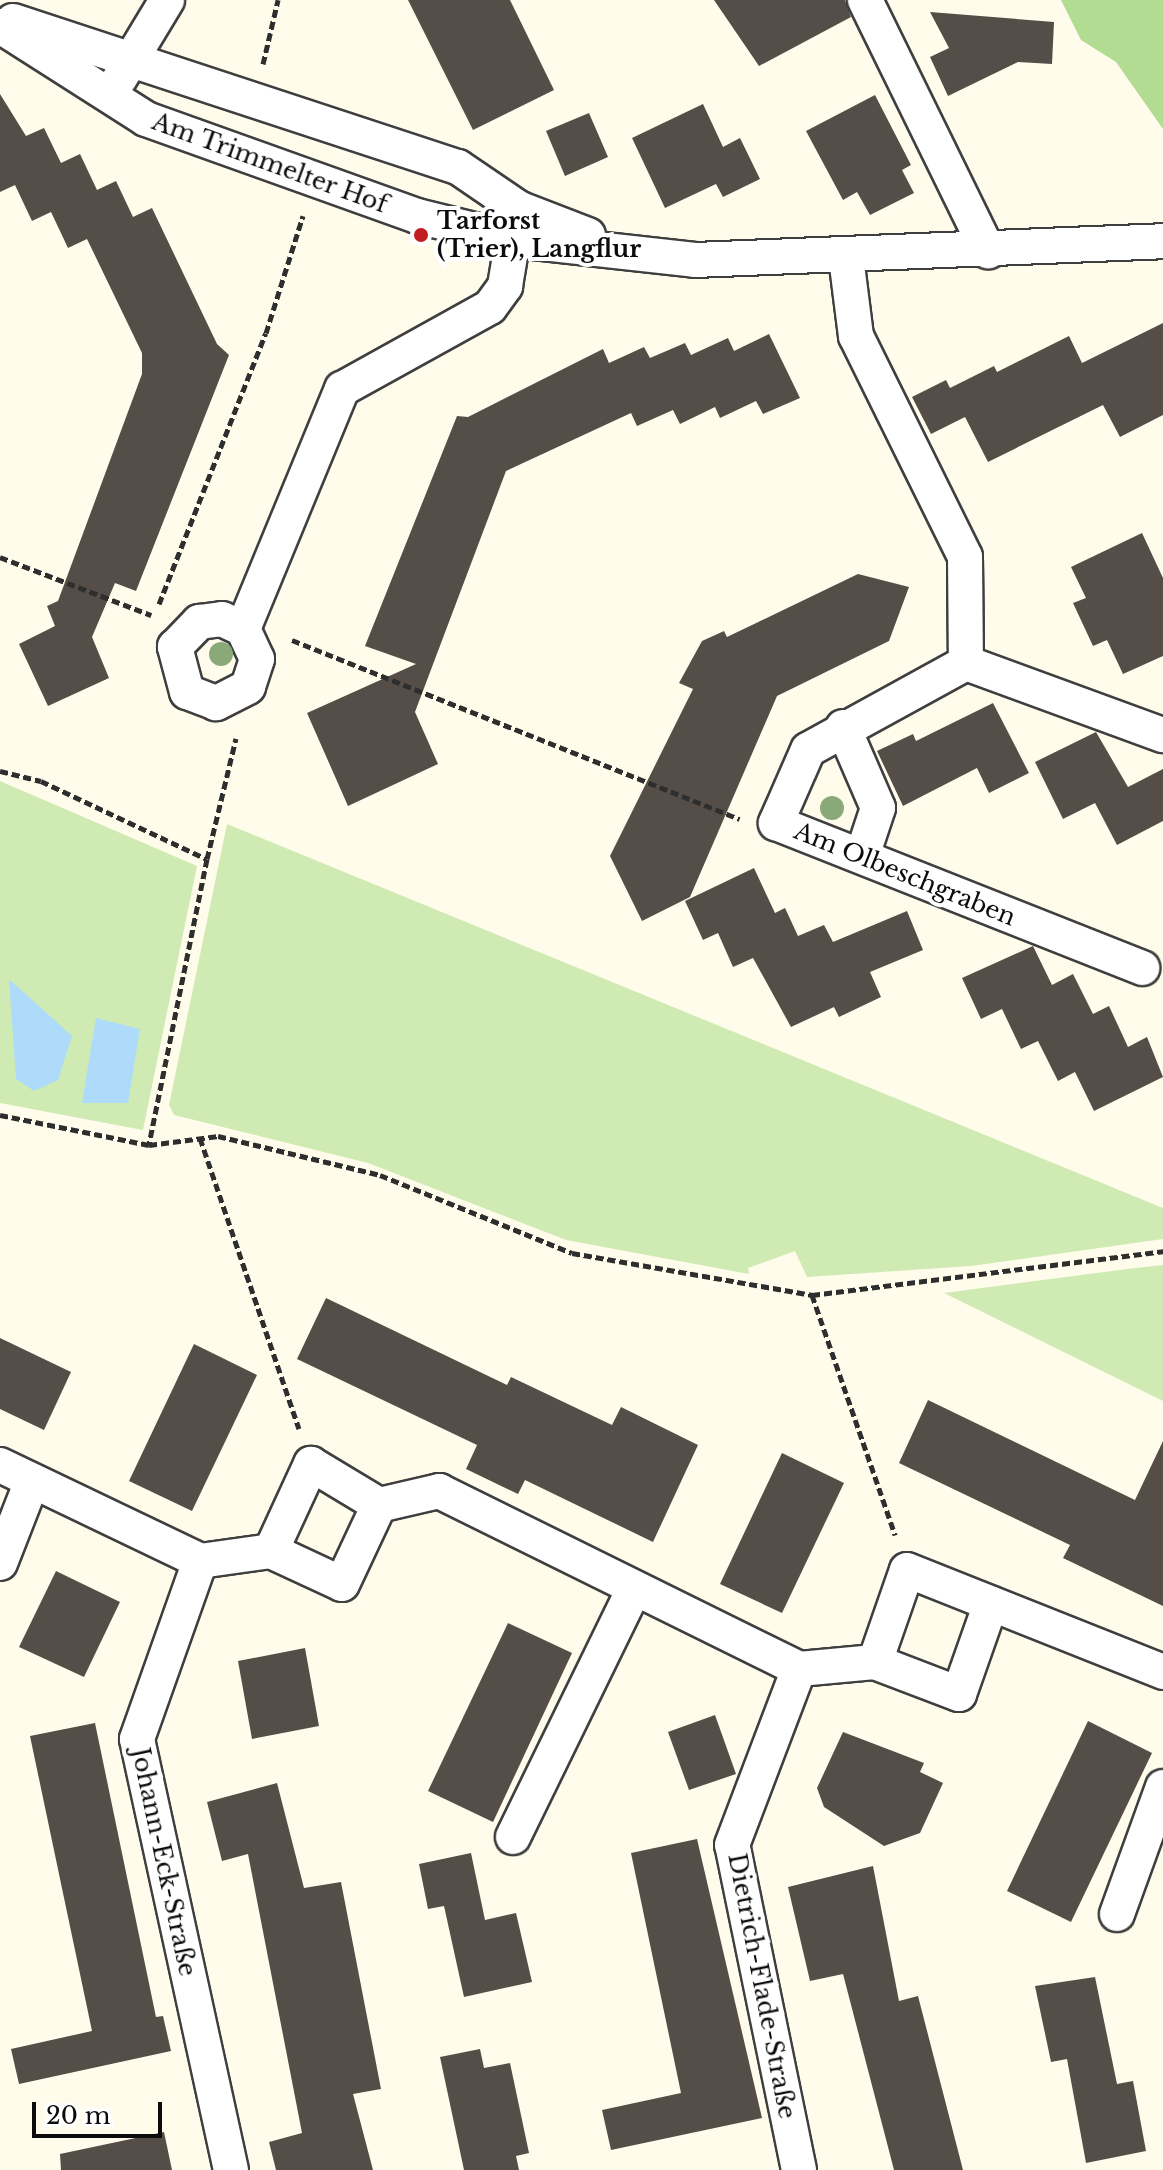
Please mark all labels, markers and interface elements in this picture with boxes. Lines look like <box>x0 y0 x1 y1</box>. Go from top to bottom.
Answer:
street label: Am Trimmelter Hof <box>148 107 392 219</box>
place label: Tarforst (Trier), Langflur <box>437 207 641 263</box>
marker: Tarforst (Trier), Langflur <box>412 226 430 244</box>
street label: Am Olbeschgraben <box>790 816 1020 932</box>
street label: Johann-Eck-Straße <box>126 1745 202 1979</box>
street label: Dietrich-Flade-Straße <box>722 1851 802 2121</box>
scale bar <box>36 2086 166 2136</box>
text: 20 m <box>46 2101 111 2130</box>

